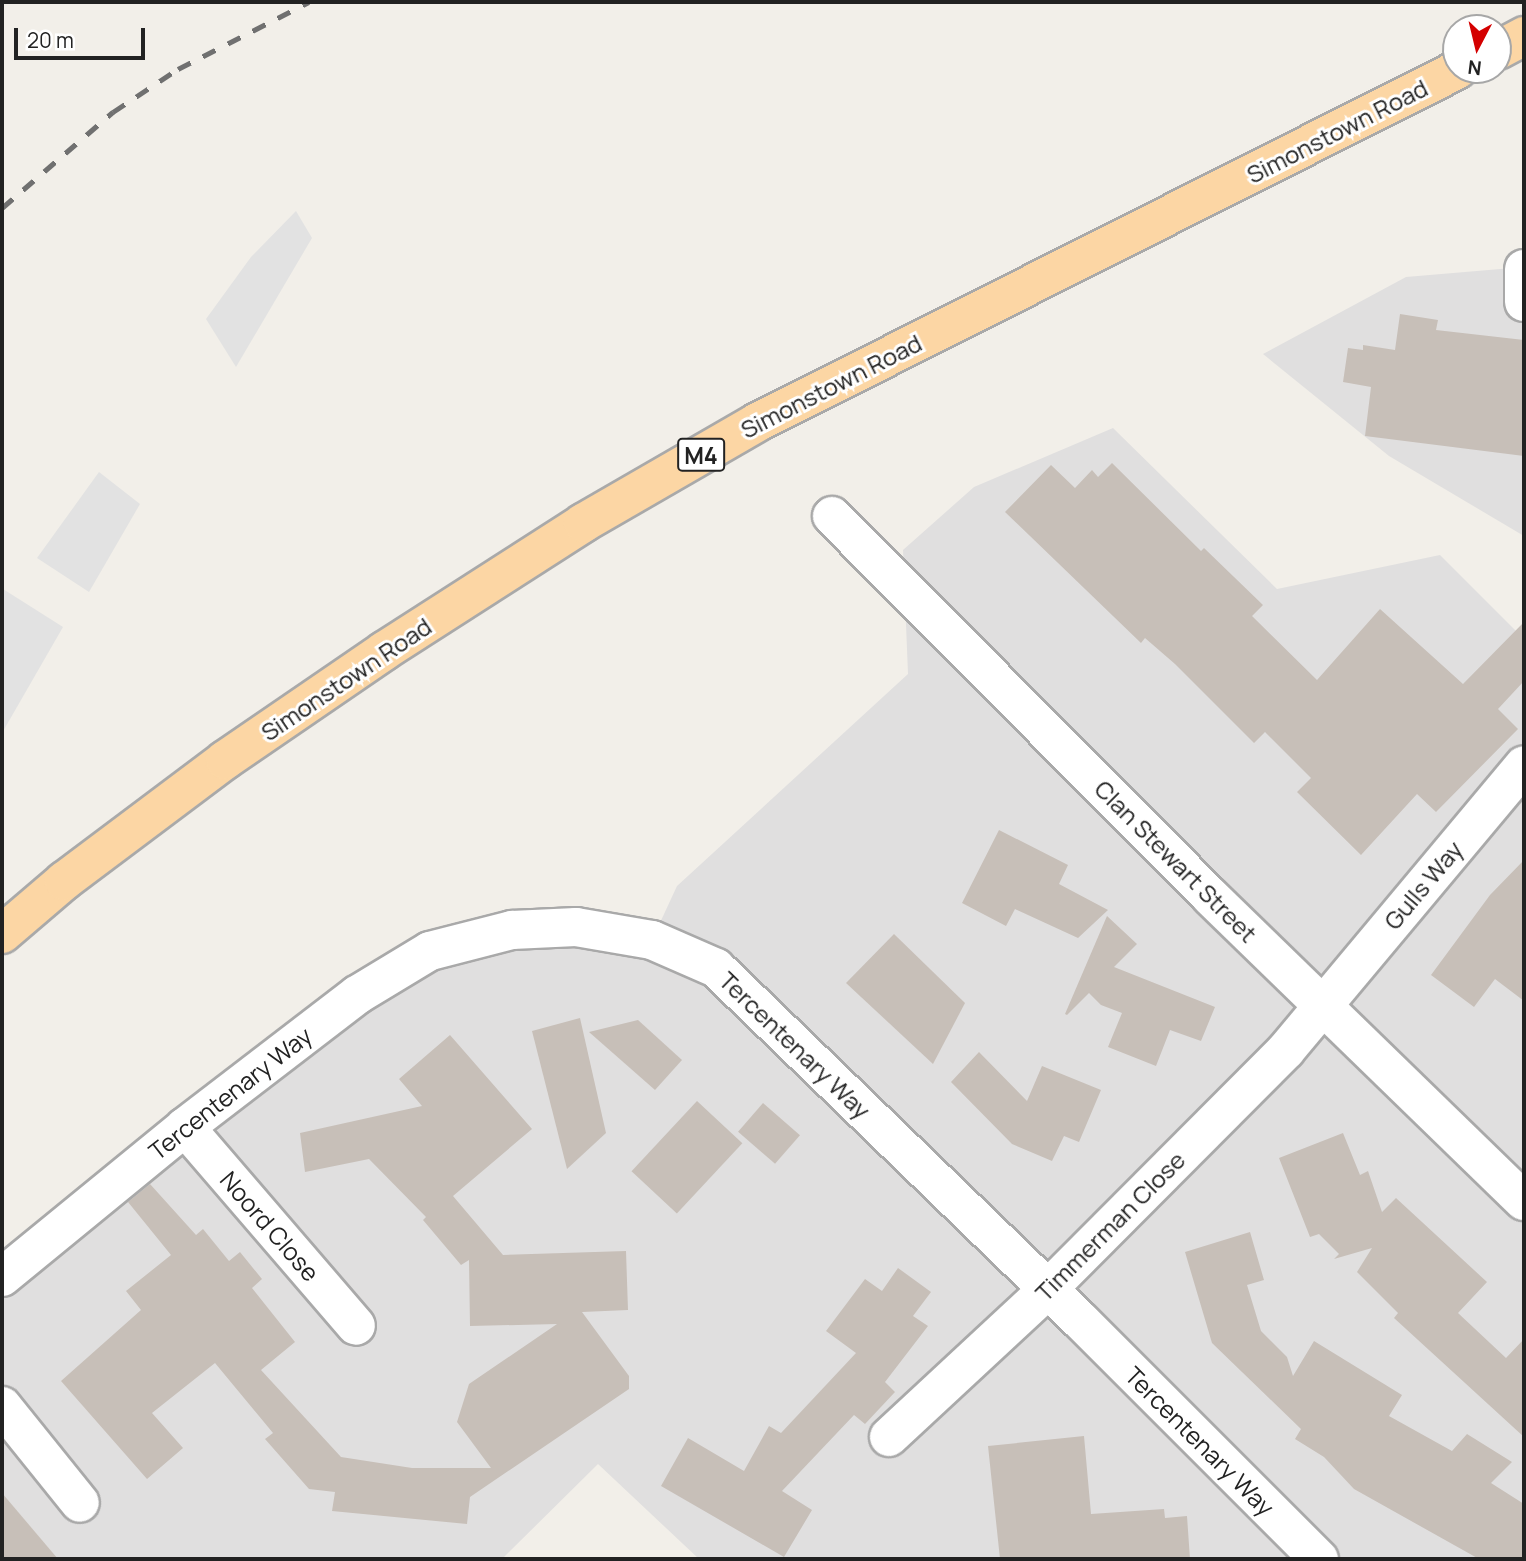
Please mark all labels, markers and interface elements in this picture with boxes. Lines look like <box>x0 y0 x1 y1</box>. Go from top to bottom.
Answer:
scale bar <box>18 14 149 58</box>
north arrow <box>1442 14 1512 84</box>
text: 20 m <box>27 26 74 54</box>
text: N <box>1466 54 1483 82</box>
street label: Simonstown Road <box>1242 73 1432 189</box>
street label: Simonstown Road <box>736 328 926 444</box>
road number: M4 <box>676 436 726 475</box>
street label: Simonstown Road <box>255 611 437 747</box>
street label: Clan Stewart Street <box>1089 774 1263 948</box>
street label: Gulls Way <box>1378 835 1468 935</box>
street label: Tercentenary Way <box>714 966 876 1124</box>
street label: Tercentenary Way <box>143 1020 317 1166</box>
street label: Timmerman Close <box>1029 1145 1191 1307</box>
street label: Noord Close <box>215 1165 325 1287</box>
street label: Tercentenary Way <box>1120 1361 1280 1521</box>

